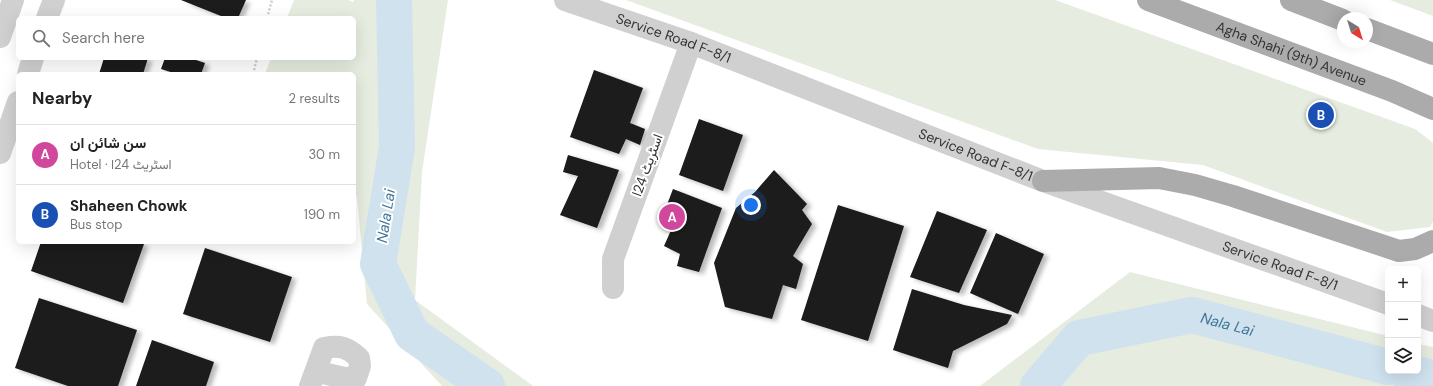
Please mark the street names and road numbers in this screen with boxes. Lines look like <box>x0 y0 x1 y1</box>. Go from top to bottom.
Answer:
street label: Service Road F-8/1 <box>614 9 734 67</box>
street label: Agha Shahi (9th) Avenue <box>1214 17 1369 90</box>
street label: Service Road F-8/1 <box>916 124 1035 185</box>
street label: اسٹریٹ 24ا <box>627 131 667 199</box>
street label: Service Road F-8/1 <box>1220 237 1340 294</box>

